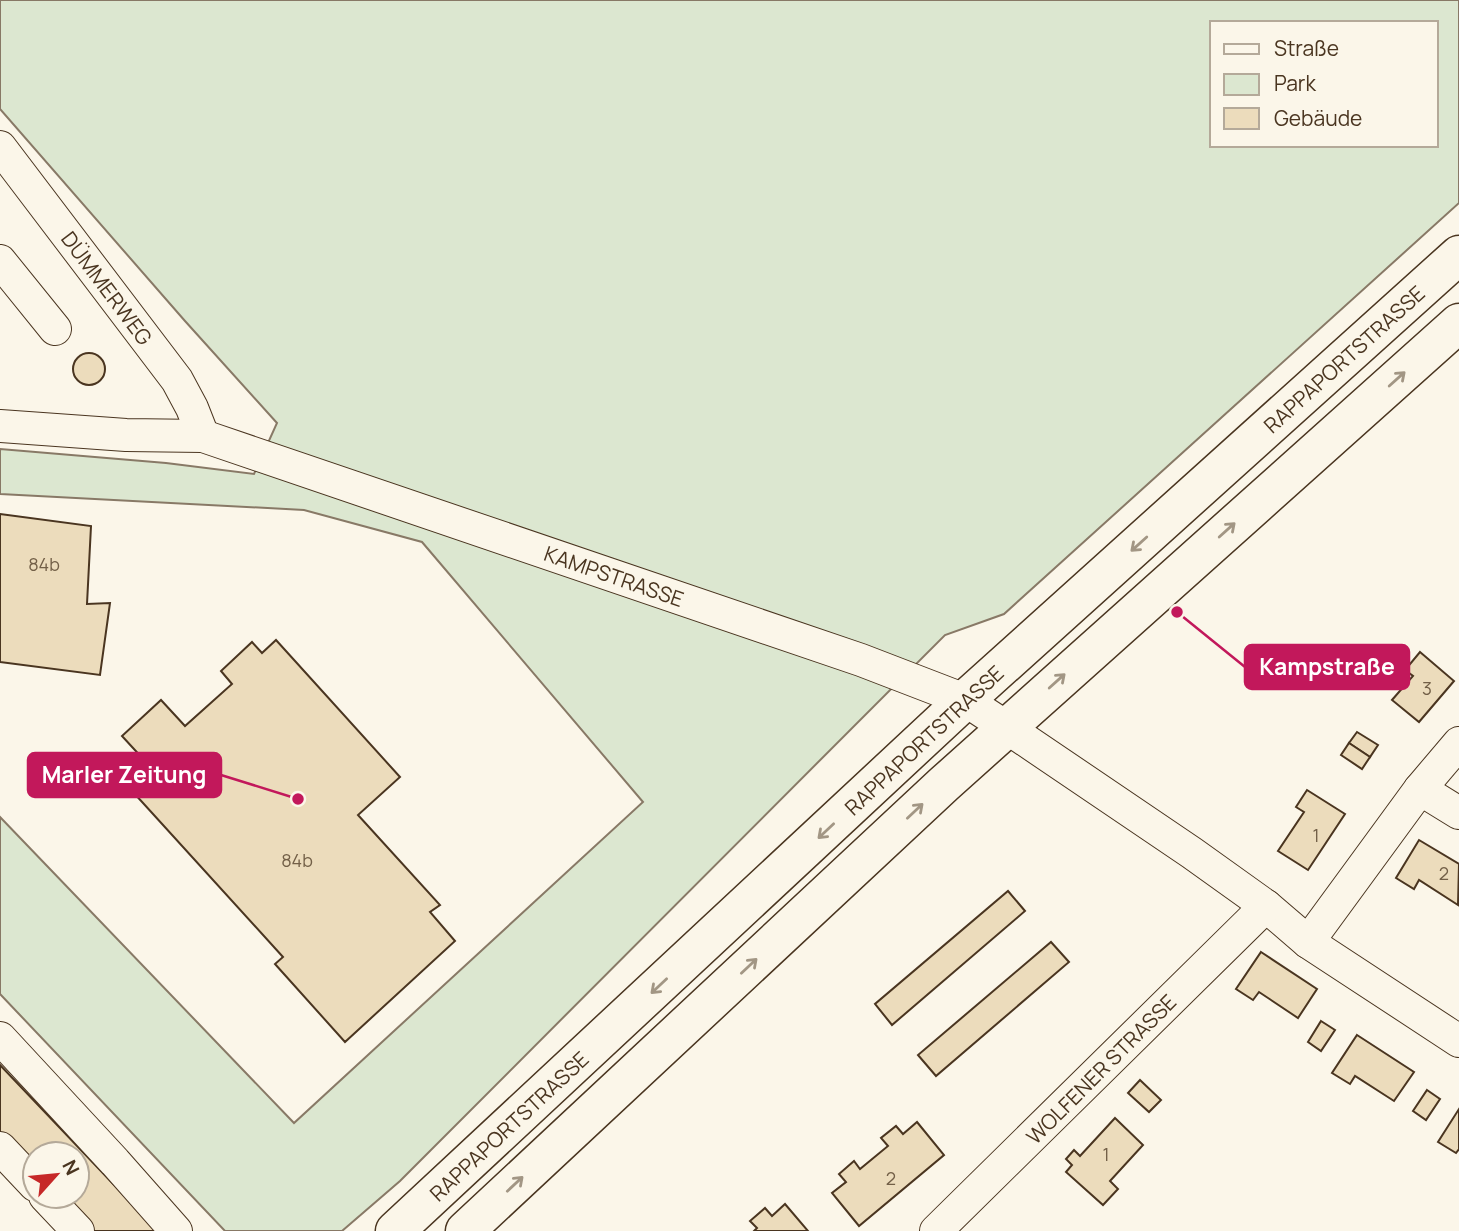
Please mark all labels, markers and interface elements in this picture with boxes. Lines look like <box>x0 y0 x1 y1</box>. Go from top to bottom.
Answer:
legend <box>1210 21 1438 147</box>
text: Straße <box>1274 34 1339 62</box>
text: Park <box>1274 69 1316 97</box>
text: Gebäude <box>1274 104 1362 132</box>
street label: DÜMMERWEG <box>55 226 159 351</box>
street label: RAPPAPORTSTRASSE <box>1257 279 1431 439</box>
one-way arrow <box>1388 370 1405 387</box>
one-way arrow <box>1218 522 1236 538</box>
one-way arrow <box>1131 536 1149 552</box>
street label: KAMPSTRASSE <box>540 539 688 613</box>
house number: 84b <box>28 552 60 576</box>
callout: Kampstraße <box>1245 645 1409 689</box>
text: Kampstraße <box>1259 650 1395 682</box>
street label: RAPPAPORTSTRASSE <box>839 659 1009 821</box>
one-way arrow <box>1048 673 1066 689</box>
house number: 3 <box>1422 676 1432 700</box>
callout: Marler Zeitung <box>28 753 221 797</box>
text: Marler Zeitung <box>42 758 206 790</box>
one-way arrow <box>906 802 923 819</box>
one-way arrow <box>817 823 835 839</box>
house number: 1 <box>1312 823 1320 847</box>
house number: 84b <box>281 848 313 872</box>
house number: 2 <box>1439 861 1449 885</box>
one-way arrow <box>740 958 758 974</box>
one-way arrow <box>650 978 668 994</box>
street label: WOLFENER STRASSE <box>1020 988 1182 1150</box>
street label: RAPPAPORTSTRASSE <box>424 1045 594 1207</box>
north arrow <box>21 1140 91 1210</box>
house number: 1 <box>1102 1142 1110 1166</box>
text: N <box>56 1155 86 1179</box>
house number: 2 <box>886 1166 896 1190</box>
one-way arrow <box>506 1176 523 1193</box>

